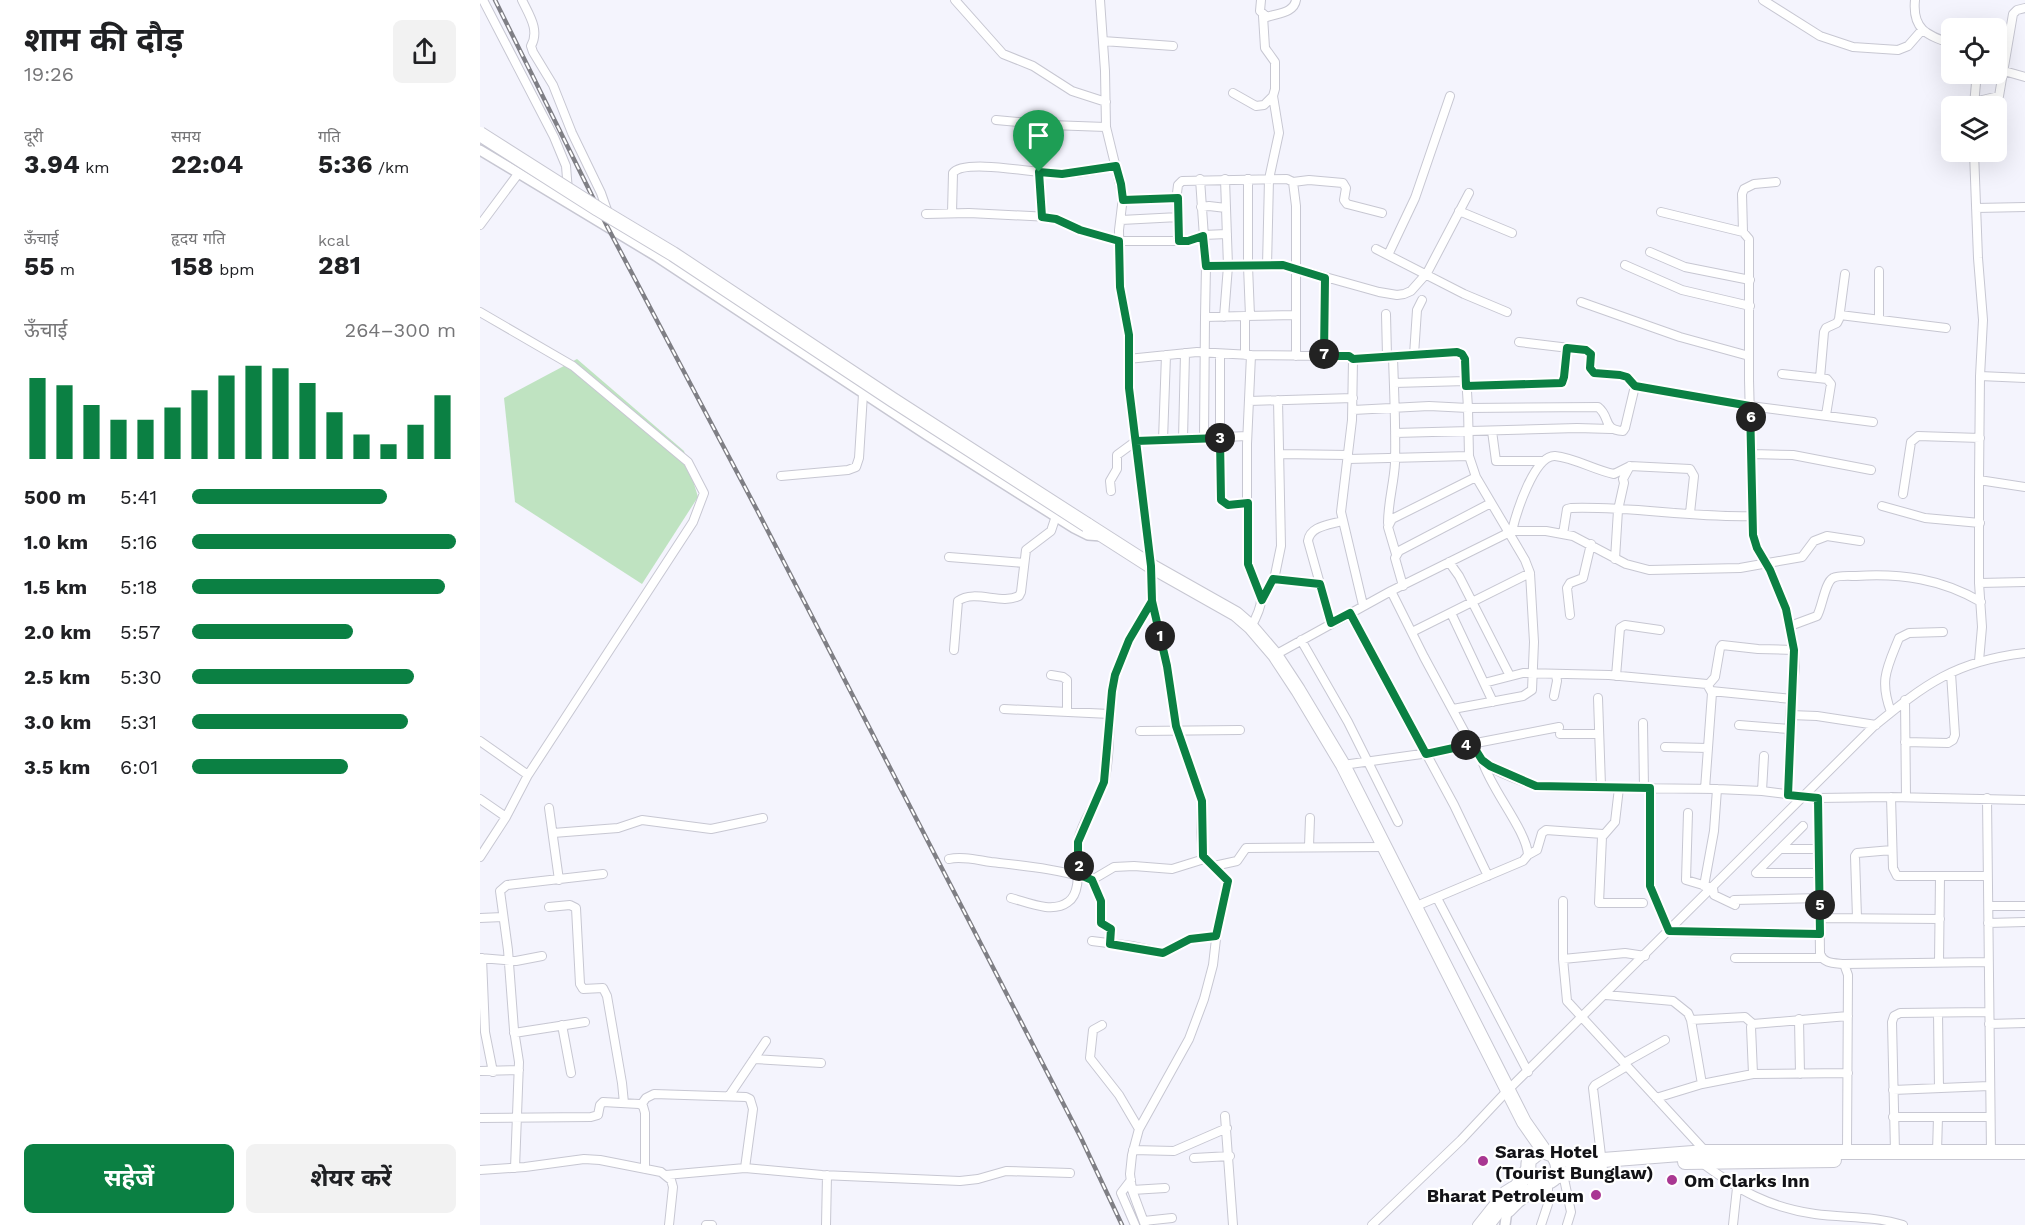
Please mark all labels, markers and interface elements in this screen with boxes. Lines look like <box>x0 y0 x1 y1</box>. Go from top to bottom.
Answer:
map controls <box>1941 18 2007 162</box>
button: locate <box>1941 18 2007 84</box>
text: शाम की दौड़ <box>24 20 183 59</box>
button: share <box>393 20 456 83</box>
text: 19:26 <box>24 62 74 86</box>
button: layers <box>1941 96 2007 162</box>
pin <box>1013 110 1064 172</box>
icon: arrive <box>1022 119 1055 152</box>
text: दूरी <box>24 127 43 146</box>
text: समय <box>171 127 201 146</box>
text: गति <box>318 127 340 146</box>
text: 3.94 <box>24 149 80 179</box>
text: 22:04 <box>171 149 243 179</box>
text: 5:36 <box>318 149 372 179</box>
text: km <box>80 158 110 177</box>
text: /km <box>372 158 409 177</box>
text: ऊँचाई <box>24 229 59 248</box>
text: हृदय गति <box>171 229 225 248</box>
text: kcal <box>318 231 350 250</box>
text: 281 <box>318 250 361 280</box>
text: 55 <box>24 251 54 281</box>
text: 158 <box>171 251 214 281</box>
text: m <box>54 260 75 279</box>
text: bpm <box>214 260 254 279</box>
text: ऊँचाई <box>24 318 67 342</box>
text: 264–300 m <box>345 318 456 342</box>
pin: 7 <box>1309 339 1339 369</box>
text: 7 <box>1319 344 1329 363</box>
pin: 6 <box>1736 402 1766 432</box>
text: 6 <box>1746 407 1756 426</box>
pin: 3 <box>1205 423 1235 453</box>
text: 3 <box>1215 428 1225 447</box>
text: 500 m <box>24 485 86 509</box>
text: 5:41 <box>120 485 157 509</box>
text: 1.0 km <box>24 530 88 554</box>
text: 5:16 <box>120 530 158 554</box>
text: 1.5 km <box>24 575 87 599</box>
text: 5:18 <box>120 575 158 599</box>
text: 2.0 km <box>24 620 91 644</box>
text: 5:57 <box>120 620 160 644</box>
pin: 1 <box>1145 621 1175 651</box>
text: 1 <box>1157 626 1163 645</box>
text: 2.5 km <box>24 665 90 689</box>
text: 5:30 <box>120 665 162 689</box>
text: 3.0 km <box>24 710 91 734</box>
text: 5:31 <box>120 710 157 734</box>
pin: 4 <box>1451 730 1481 760</box>
text: 4 <box>1461 735 1471 754</box>
text: 3.5 km <box>24 755 90 779</box>
text: 6:01 <box>120 755 158 779</box>
pin: 2 <box>1064 851 1094 881</box>
text: 2 <box>1074 856 1084 875</box>
pin: 5 <box>1805 890 1835 920</box>
text: 5 <box>1815 895 1825 914</box>
place label: Saras Hotel (Tourist Bunglaw) <box>1495 1141 1653 1183</box>
button: सहेजें <box>24 1144 234 1213</box>
button: शेयर करें <box>246 1144 456 1213</box>
marker: Saras Hotel (Tourist Bunglaw) <box>1476 1154 1490 1168</box>
place label: Om Clarks Inn <box>1684 1170 1810 1191</box>
marker: Om Clarks Inn <box>1665 1173 1679 1187</box>
place label: Bharat Petroleum <box>1427 1185 1584 1206</box>
marker: Bharat Petroleum <box>1589 1188 1603 1202</box>

